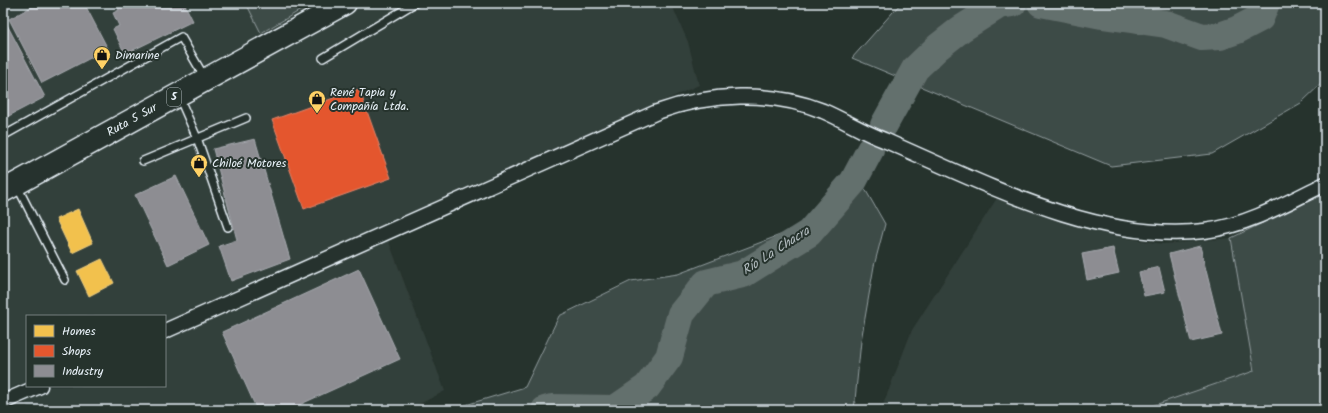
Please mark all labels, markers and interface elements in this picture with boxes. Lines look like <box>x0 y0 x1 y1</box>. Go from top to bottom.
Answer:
shop icon: Dimarine <box>92 45 112 70</box>
place label: Dimarine <box>115 46 160 65</box>
place label: René Tapia y Compañía Ltda. <box>330 83 409 116</box>
road number: 5 <box>167 88 181 106</box>
shop icon: René Tapia y Compañía Ltda. <box>307 89 327 114</box>
street label: Ruta 5 Sur <box>103 98 162 142</box>
shop icon: Chiloé Motores <box>189 153 209 178</box>
place label: Chiloé Motores <box>212 154 286 173</box>
water label: Río La Chacra <box>738 221 815 281</box>
legend <box>26 315 166 387</box>
text: Homes <box>62 322 96 341</box>
text: Shops <box>62 342 91 361</box>
text: Industry <box>62 362 104 381</box>

